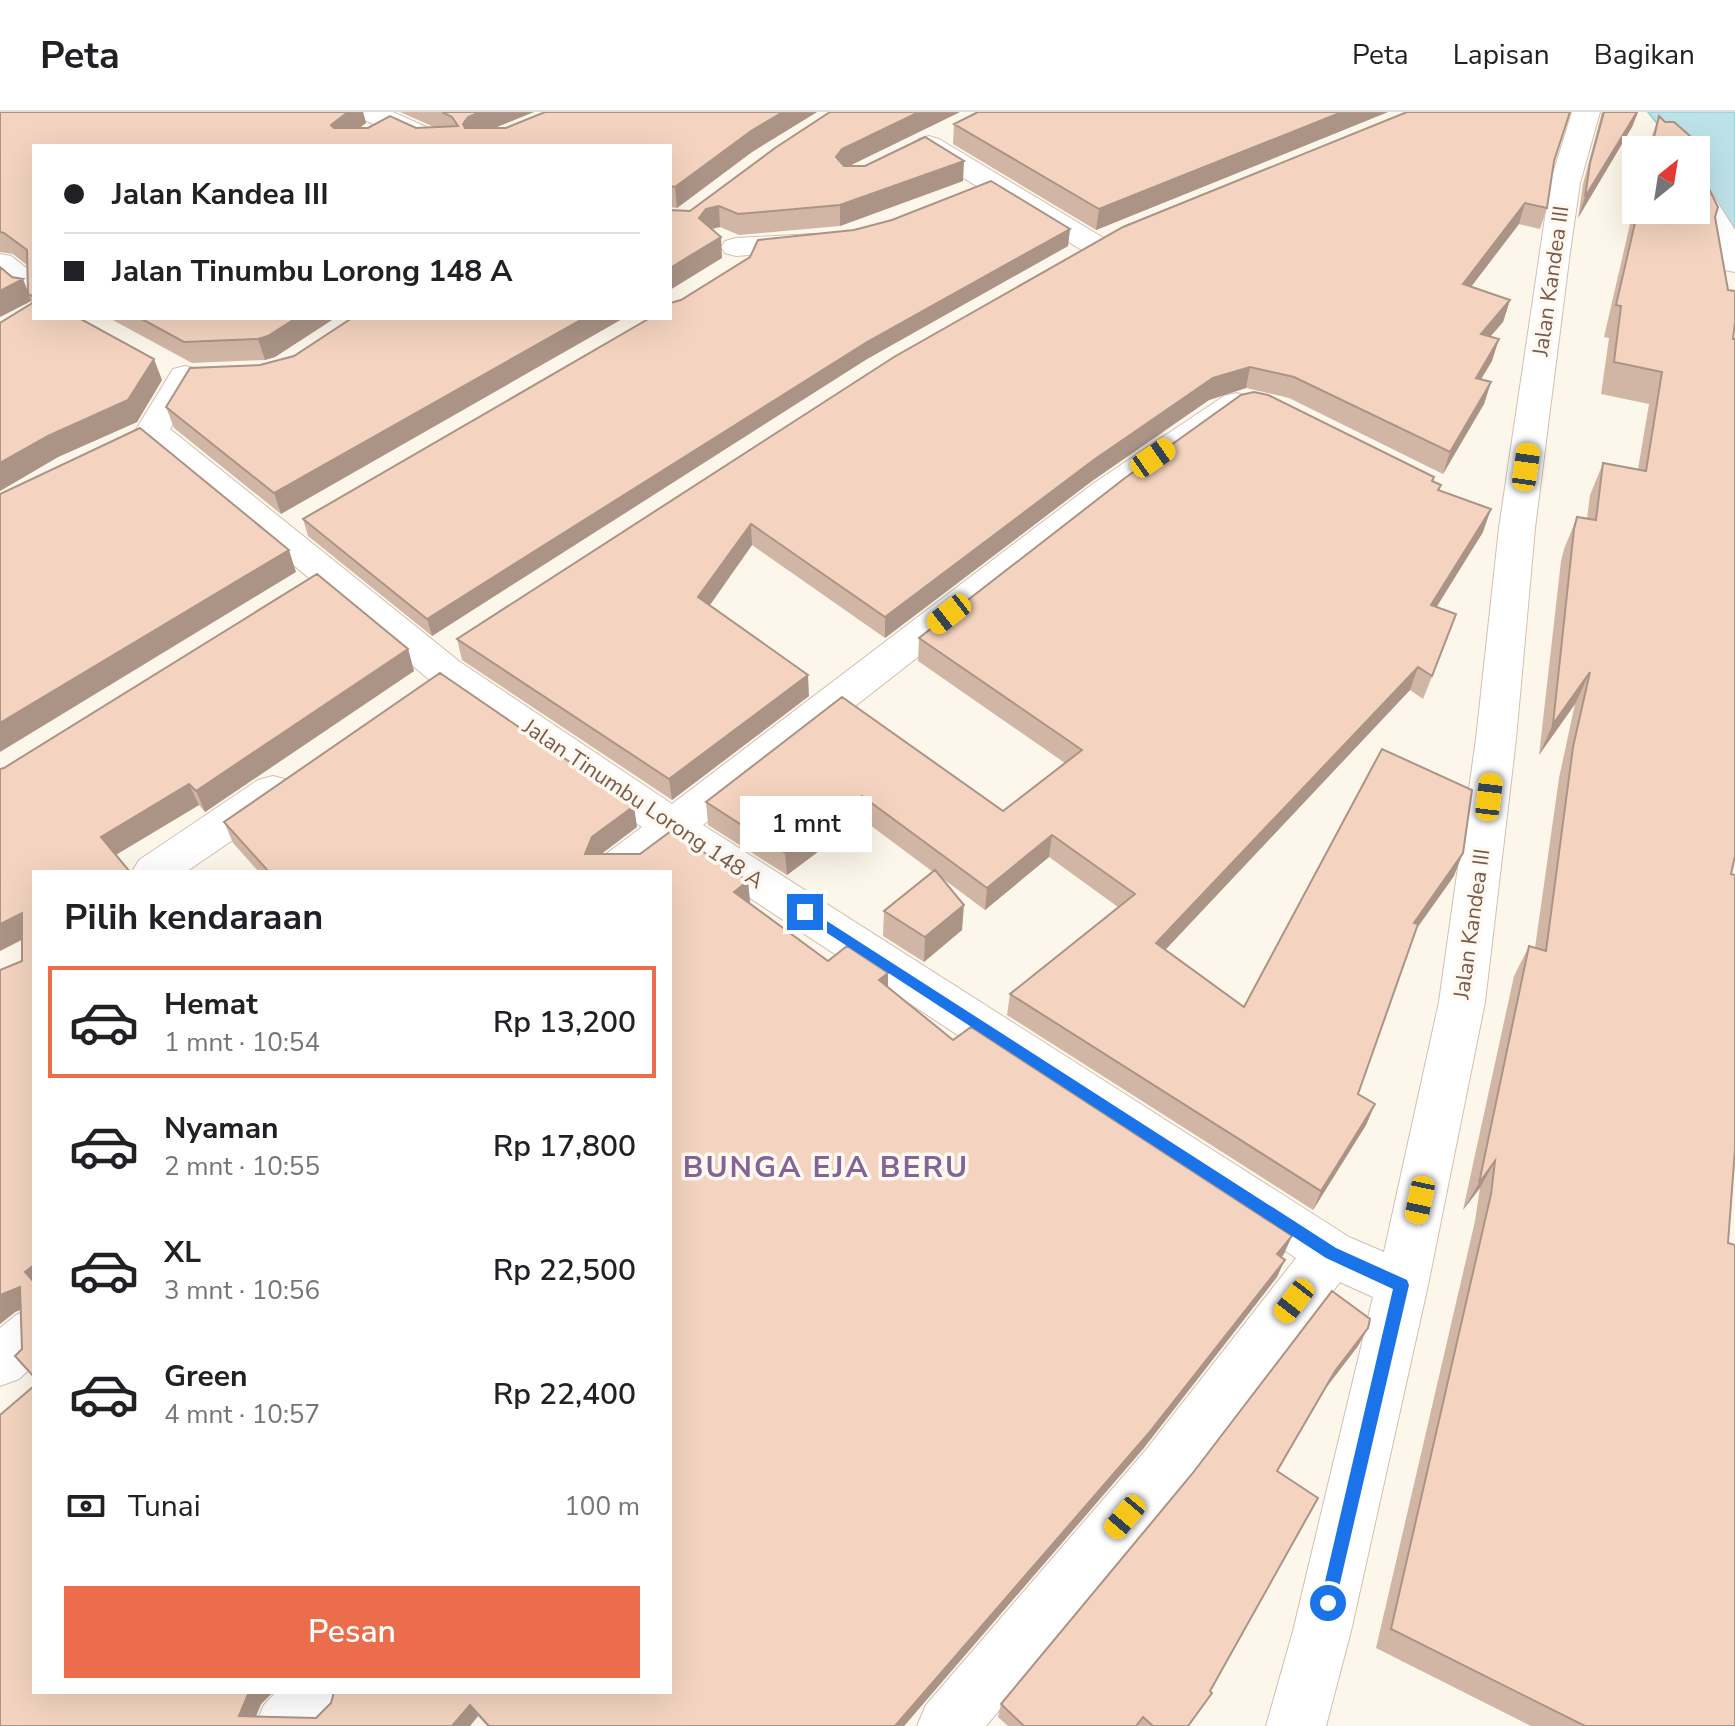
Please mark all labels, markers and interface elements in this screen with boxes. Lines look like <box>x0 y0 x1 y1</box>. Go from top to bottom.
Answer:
text: Peta <box>40 30 120 81</box>
text: Peta <box>1352 36 1409 74</box>
text: Lapisan <box>1453 36 1550 74</box>
text: Bagikan <box>1594 36 1695 74</box>
north arrow <box>1622 136 1710 224</box>
map controls <box>1622 136 1710 224</box>
text: Jalan Kandea III <box>112 174 329 215</box>
street label: Jalan Kandea III <box>1525 204 1576 359</box>
text: Jalan Tinumbu Lorong 148 A <box>112 251 513 292</box>
car <box>1126 434 1180 482</box>
car <box>1511 442 1541 492</box>
car <box>923 590 975 638</box>
street label: Jalan Tinumbu Lorong 148 A <box>516 712 769 896</box>
car <box>1474 772 1504 822</box>
callout: 1 mnt <box>739 796 871 852</box>
text: 1 mnt <box>771 806 841 841</box>
street label: Jalan Kandea III <box>1446 847 1497 1002</box>
text: Pilih kendaraan <box>64 893 323 942</box>
route end <box>787 894 823 930</box>
text: Hemat <box>164 984 258 1025</box>
icon: car <box>68 986 140 1058</box>
text: Rp 13,200 <box>493 1002 636 1043</box>
text: 1 mnt · 10:54 <box>164 1025 320 1060</box>
text: Nyaman <box>164 1108 279 1149</box>
icon: car <box>68 1110 140 1182</box>
text: Rp 17,800 <box>493 1126 636 1167</box>
district label: BUNGA EJA BERU <box>683 1147 969 1188</box>
text: 2 mnt · 10:55 <box>164 1149 320 1184</box>
car <box>1403 1174 1437 1226</box>
text: XL <box>164 1232 201 1273</box>
icon: car <box>68 1234 140 1306</box>
text: Rp 22,500 <box>493 1250 636 1291</box>
text: 3 mnt · 10:56 <box>164 1273 320 1308</box>
car <box>1270 1275 1318 1327</box>
text: Green <box>164 1356 248 1397</box>
icon: car <box>68 1358 140 1430</box>
text: Rp 22,400 <box>493 1374 636 1415</box>
text: 4 mnt · 10:57 <box>164 1397 320 1432</box>
icon: cash <box>64 1484 108 1528</box>
text: Tunai <box>128 1486 201 1527</box>
text: 100 m <box>564 1489 640 1524</box>
car <box>1100 1491 1150 1543</box>
route start <box>1310 1585 1346 1621</box>
button: Pesan <box>64 1586 640 1678</box>

